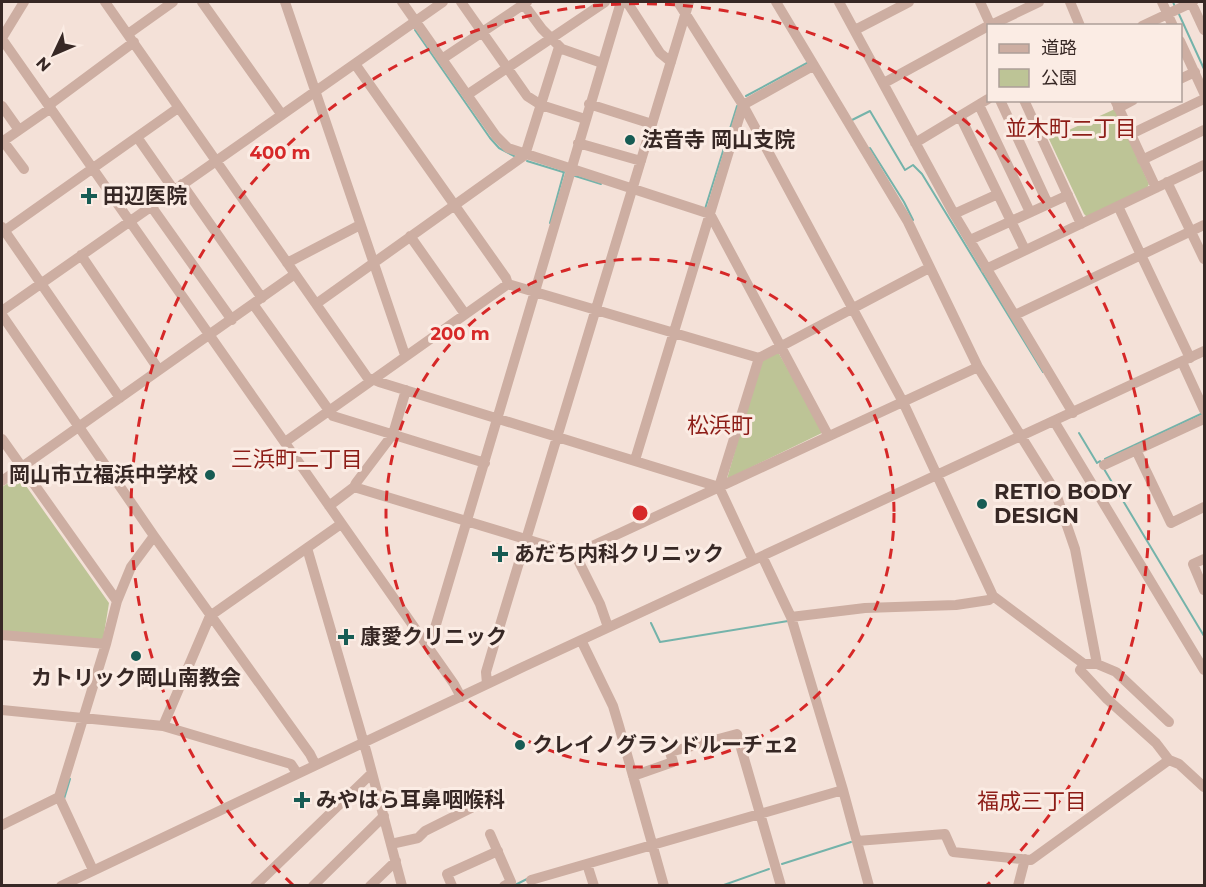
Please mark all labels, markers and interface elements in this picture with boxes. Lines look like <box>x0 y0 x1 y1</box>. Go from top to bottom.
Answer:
north arrow <box>24 24 84 84</box>
legend <box>987 24 1182 102</box>
text: 道路 <box>1041 37 1077 59</box>
text: N <box>32 53 55 75</box>
text: 公園 <box>1041 67 1077 89</box>
district label: 並木町二丁目 <box>1005 115 1137 142</box>
place label: 法音寺 岡山支院 <box>642 127 795 152</box>
marker: 法音寺 岡山支院 <box>623 133 637 147</box>
text: 400 m <box>250 142 310 164</box>
place label: 田辺医院 <box>103 183 187 208</box>
marker: 田辺医院 <box>80 187 98 205</box>
text: 200 m <box>430 323 490 345</box>
district label: 松浜町 <box>687 412 753 439</box>
district label: 三浜町二丁目 <box>231 446 363 473</box>
place label: 岡山市立福浜中学校 <box>9 462 198 487</box>
marker: 岡山市立福浜中学校 <box>203 468 217 482</box>
place label: RETIO BODY DESIGN <box>994 479 1133 528</box>
marker: RETIO BODY DESIGN <box>975 497 989 511</box>
centre of rings <box>630 503 650 523</box>
place label: あだち内科クリニック <box>514 541 724 566</box>
marker: あだち内科クリニック <box>491 545 509 563</box>
place label: 康愛クリニック <box>360 624 507 649</box>
marker: 康愛クリニック <box>337 628 355 646</box>
marker: カトリック岡山南教会 <box>129 649 143 663</box>
place label: カトリック岡山南教会 <box>31 665 241 690</box>
place label: クレイノグランドルーチェ2 <box>532 732 796 757</box>
marker: クレイノグランドルーチェ2 <box>513 738 527 752</box>
place label: みやはら耳鼻咽喉科 <box>316 787 505 812</box>
district label: 福成三丁目 <box>977 788 1087 815</box>
marker: みやはら耳鼻咽喉科 <box>293 791 311 809</box>

